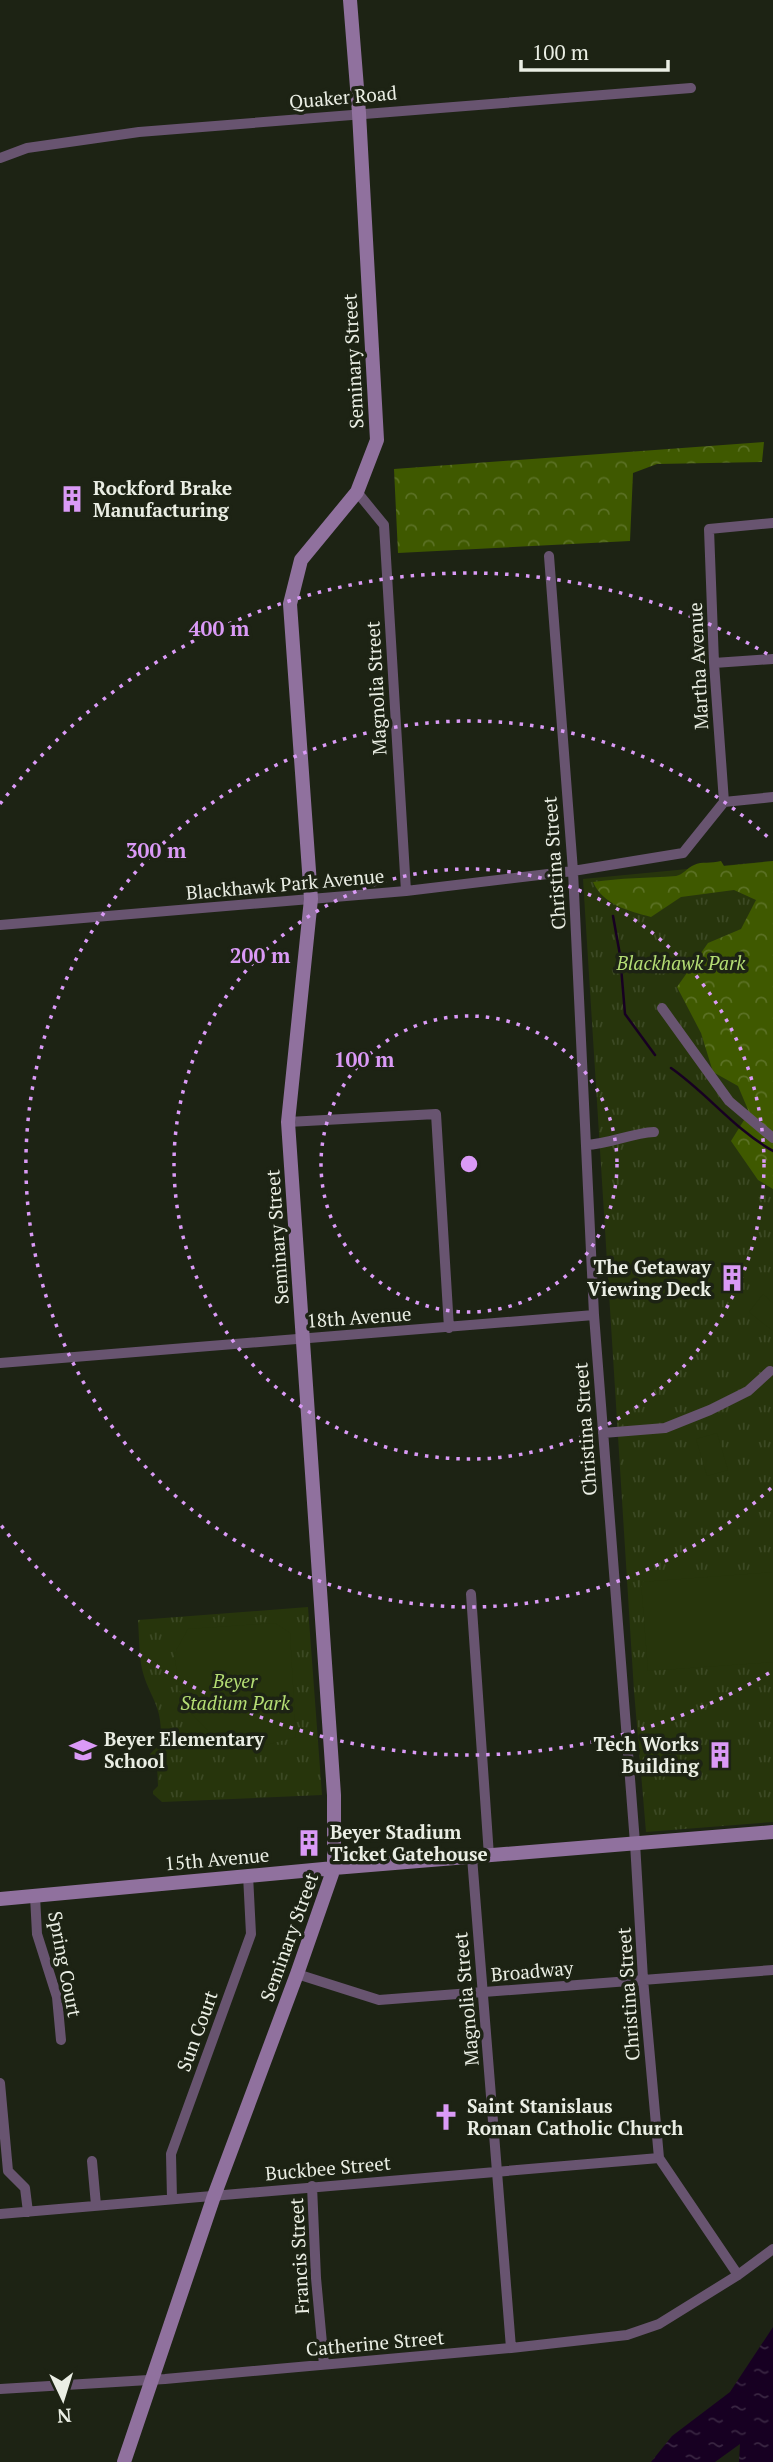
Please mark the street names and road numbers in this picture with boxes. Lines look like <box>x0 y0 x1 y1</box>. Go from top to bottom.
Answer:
street label: Quaker Road <box>288 79 398 114</box>
street label: Seminary Street <box>336 293 369 429</box>
street label: Martha Avenue <box>682 602 713 730</box>
street label: Magnolia Street <box>360 620 391 756</box>
street label: Christina Street <box>536 796 571 931</box>
street label: Blackhawk Park Avenue <box>185 862 385 905</box>
street label: Seminary Street <box>259 1169 294 1305</box>
street label: 18th Avenue <box>306 1300 412 1333</box>
street label: Christina Street <box>567 1362 602 1497</box>
street label: 15th Avenue <box>164 1841 270 1876</box>
street label: Seminary Street <box>254 1869 323 2005</box>
street label: Spring Court <box>43 1909 88 2019</box>
street label: Christina Street <box>610 1927 645 2062</box>
street label: Magnolia Street <box>447 1931 484 2067</box>
street label: Broadway <box>490 1954 575 1987</box>
street label: Sun Court <box>170 1987 223 2075</box>
street label: Buckbee Street <box>264 2150 392 2185</box>
street label: Francis Street <box>283 2197 314 2315</box>
street label: Catherine Street <box>305 2324 445 2361</box>

